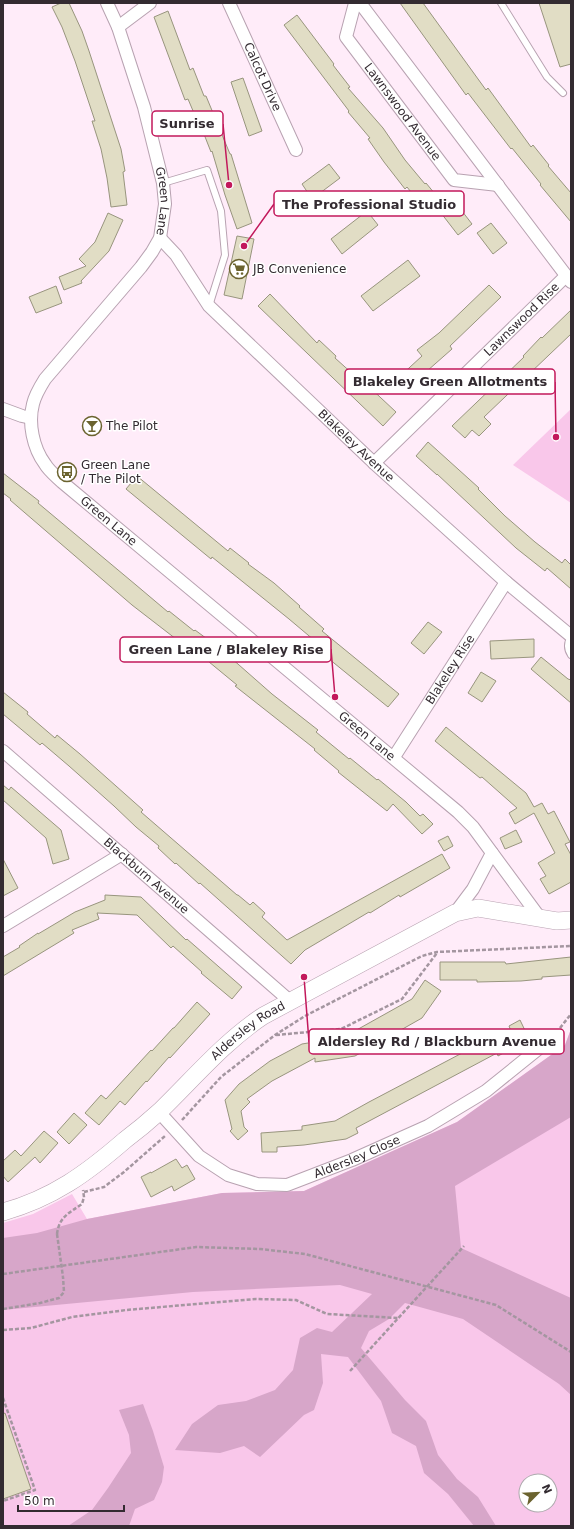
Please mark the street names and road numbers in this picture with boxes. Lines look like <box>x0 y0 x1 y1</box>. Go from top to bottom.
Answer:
street label: Calcot Drive <box>241 40 284 113</box>
street label: Lawnswood Avenue <box>361 60 444 163</box>
street label: Green Lane <box>152 165 172 236</box>
street label: Lawnswood Rise <box>481 280 562 359</box>
street label: Blakeley Avenue <box>315 407 397 485</box>
street label: Green Lane <box>78 493 140 548</box>
street label: Blakeley Rise <box>423 632 477 707</box>
street label: Green Lane <box>336 708 398 764</box>
street label: Blackburn Avenue <box>101 835 192 917</box>
street label: Aldersley Road <box>208 998 287 1063</box>
street label: Aldersley Close <box>312 1132 402 1181</box>

